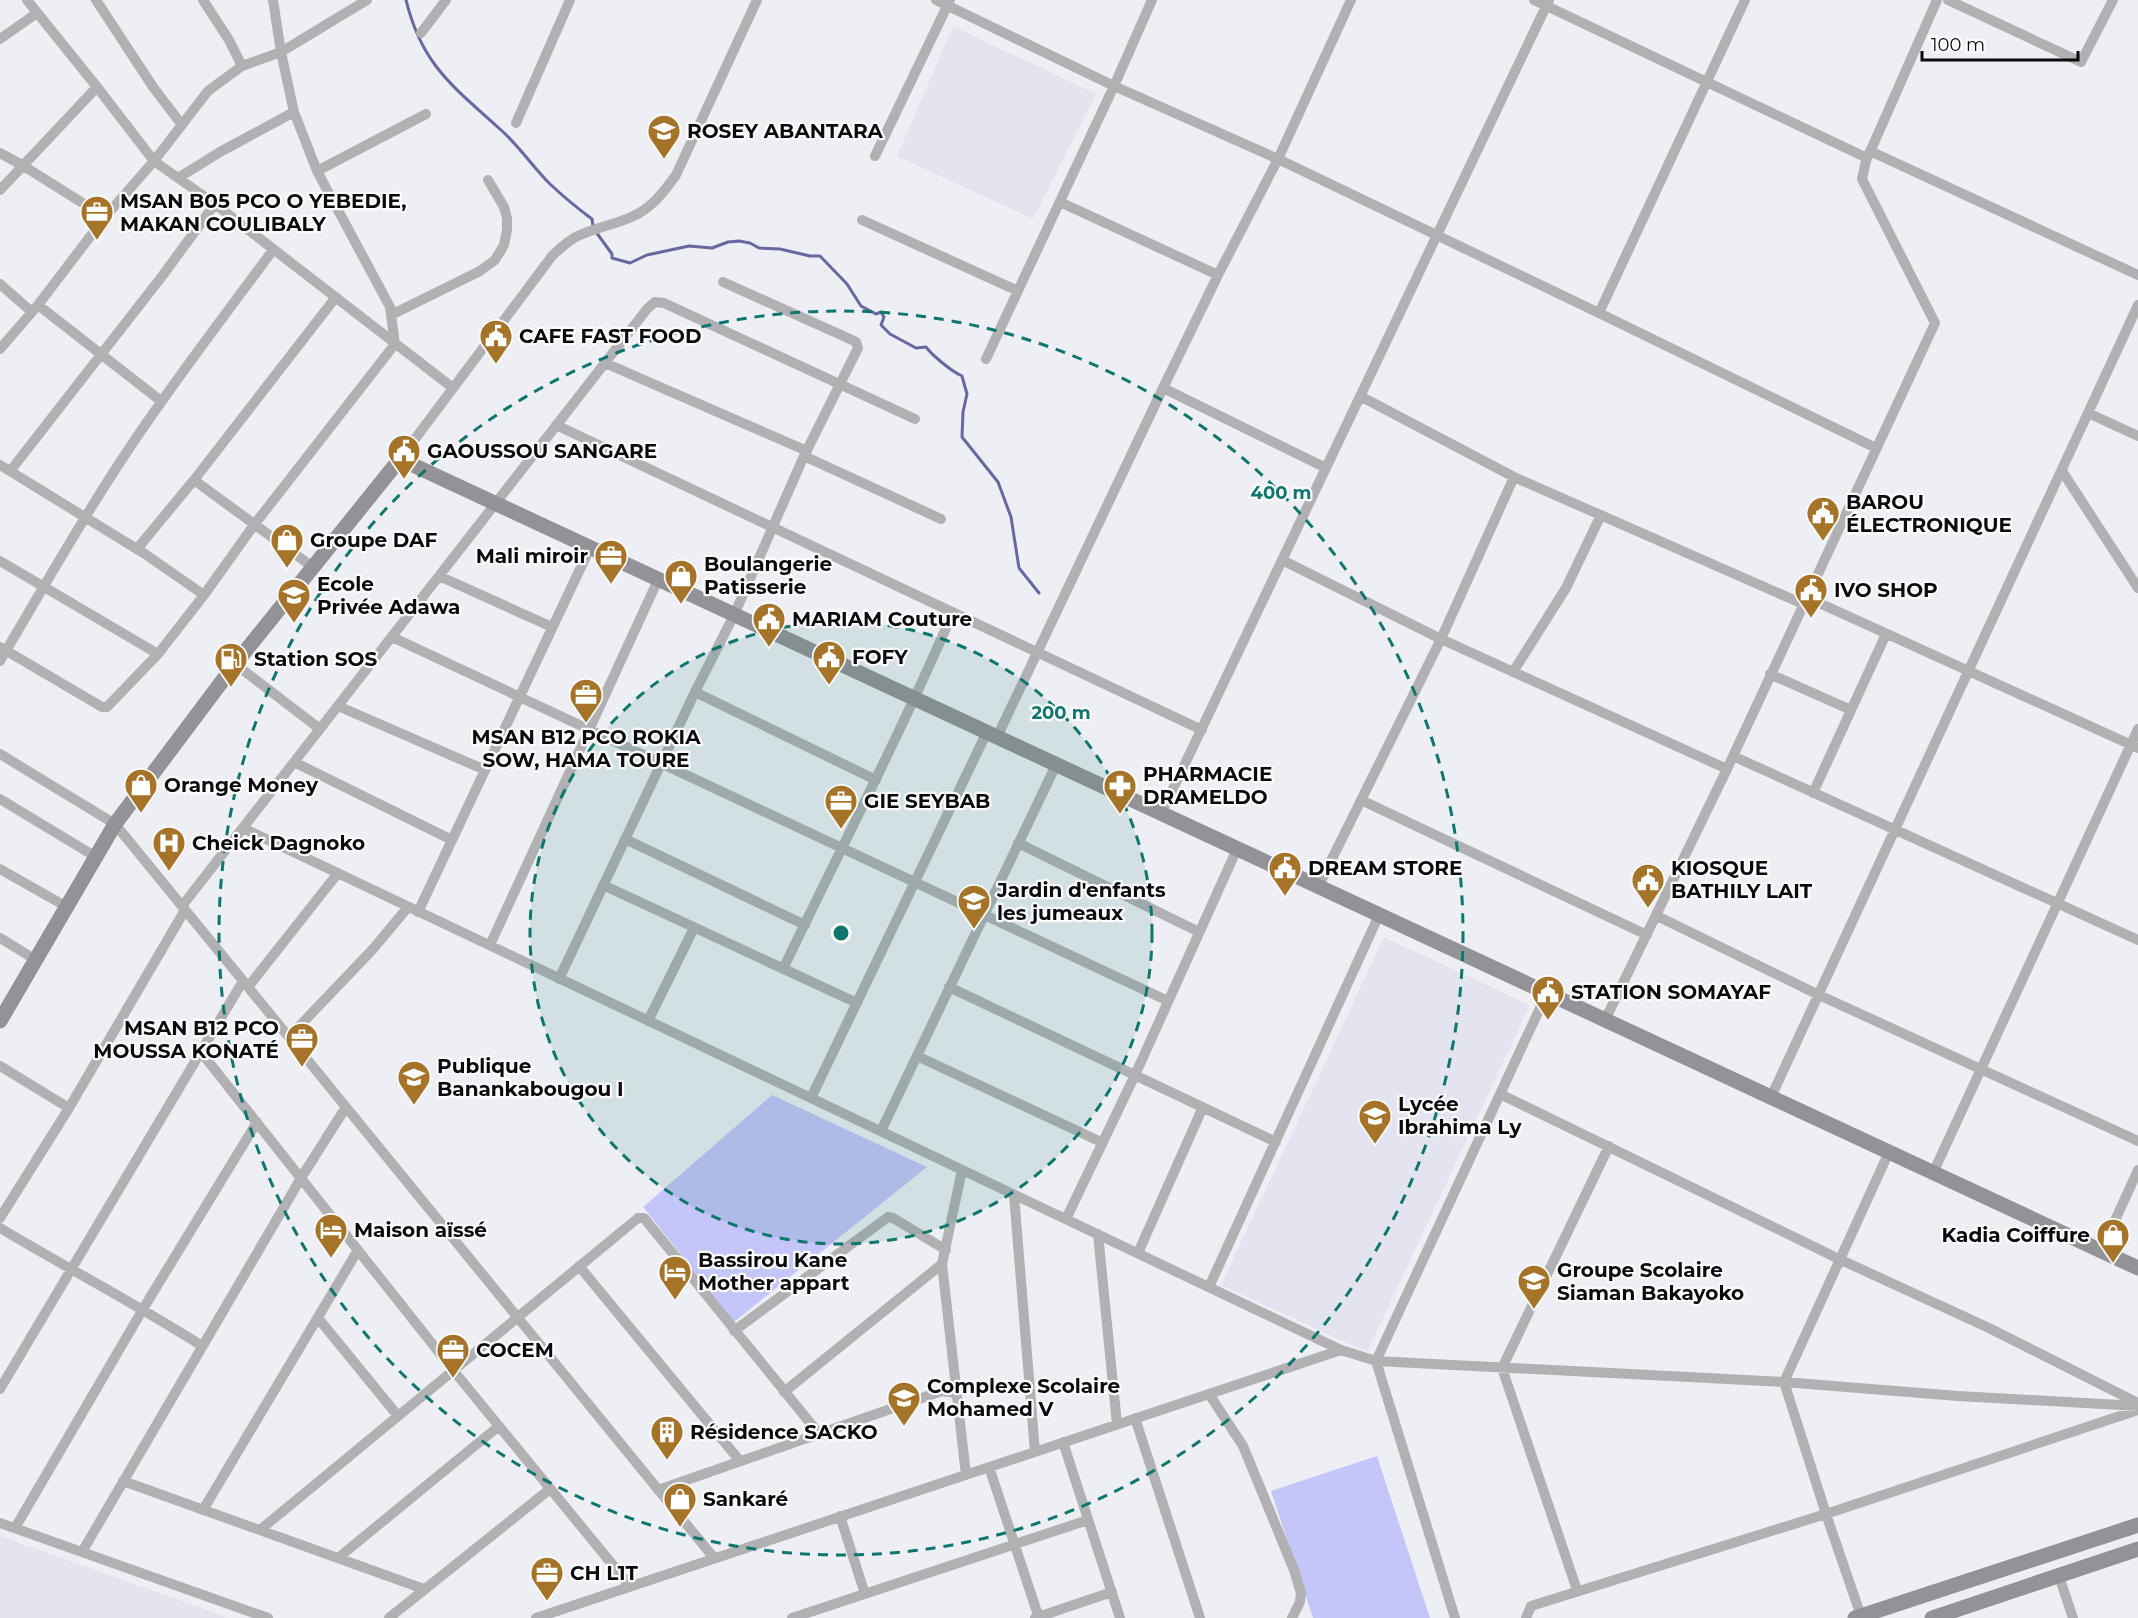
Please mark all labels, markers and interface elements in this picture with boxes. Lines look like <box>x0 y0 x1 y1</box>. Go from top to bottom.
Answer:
scale bar <box>1922 24 2078 62</box>
text: 100 m <box>1931 34 1985 56</box>
school or university icon: ROSEY ABANTARA <box>646 113 682 160</box>
place label: ROSEY ABANTARA <box>687 119 884 143</box>
place label: MSAN B05 PCO O YEBEDIE, MAKAN COULIBALY <box>120 189 406 236</box>
office icon: MSAN B05 PCO O YEBEDIE, MAKAN COULIBALY <box>79 194 115 241</box>
public building icon: CAFE FAST FOOD <box>478 318 514 365</box>
place label: CAFE FAST FOOD <box>519 324 701 348</box>
public building icon: GAOUSSOU SANGARE <box>386 433 422 480</box>
place label: GAOUSSOU SANGARE <box>427 439 657 463</box>
text: 400 m <box>1251 482 1311 504</box>
place label: BAROU ÉLECTRONIQUE <box>1846 490 2012 537</box>
public building icon: BAROU ÉLECTRONIQUE <box>1805 495 1841 542</box>
shop icon: Groupe DAF <box>269 522 305 569</box>
place label: Groupe DAF <box>310 528 437 552</box>
office icon: Mali miroir <box>593 538 629 585</box>
place label: Mali miroir <box>476 544 588 568</box>
place label: Boulangerie Patisserie <box>704 552 832 599</box>
shop icon: Boulangerie Patisserie <box>663 558 699 605</box>
place label: Ecole Privée Adawa <box>317 572 460 619</box>
public building icon: IVO SHOP <box>1793 572 1829 619</box>
school or university icon: Ecole Privée Adawa <box>276 577 312 624</box>
place label: IVO SHOP <box>1834 578 1938 602</box>
public building icon: MARIAM Couture <box>751 601 787 648</box>
place label: MARIAM Couture <box>792 607 972 631</box>
public building icon: FOFY <box>811 639 847 686</box>
fuel station icon: Station SOS <box>213 641 249 688</box>
place label: FOFY <box>852 645 908 669</box>
place label: Station SOS <box>254 647 377 671</box>
office icon: MSAN B12 PCO ROKIA SOW, HAMA TOURE <box>568 677 604 724</box>
text: 200 m <box>1031 702 1091 724</box>
place label: MSAN B12 PCO ROKIA SOW, HAMA TOURE <box>472 725 701 772</box>
place label: PHARMACIE DRAMELDO <box>1143 762 1272 809</box>
shop icon: Orange Money <box>123 767 159 814</box>
pharmacy icon: PHARMACIE DRAMELDO <box>1102 768 1138 815</box>
place label: Orange Money <box>164 773 319 797</box>
office icon: GIE SEYBAB <box>823 783 859 830</box>
place label: GIE SEYBAB <box>864 789 990 813</box>
hospital icon: Cheick Dagnoko <box>151 825 187 872</box>
place label: Cheick Dagnoko <box>192 831 365 855</box>
public building icon: DREAM STORE <box>1267 850 1303 897</box>
place label: DREAM STORE <box>1308 856 1462 880</box>
place label: KIOSQUE BATHILY LAIT <box>1671 856 1813 903</box>
public building icon: KIOSQUE BATHILY LAIT <box>1630 862 1666 909</box>
place label: Jardin d'enfants les jumeaux <box>996 878 1166 925</box>
school or university icon: Jardin d'enfants les jumeaux <box>956 883 992 930</box>
centre of rings <box>831 923 851 943</box>
public building icon: STATION SOMAYAF <box>1530 974 1566 1021</box>
place label: STATION SOMAYAF <box>1571 980 1771 1004</box>
place label: MSAN B12 PCO MOUSSA KONATÉ <box>93 1016 279 1063</box>
office icon: MSAN B12 PCO MOUSSA KONATÉ <box>284 1021 320 1068</box>
place label: Publique Banankabougou I <box>437 1054 624 1101</box>
school or university icon: Publique Banankabougou I <box>396 1059 432 1106</box>
place label: Lycée Ibrahima Ly <box>1398 1092 1522 1139</box>
school or university icon: Lycée Ibrahima Ly <box>1357 1098 1393 1145</box>
hotel icon: Maison aïssé <box>313 1212 349 1259</box>
shop icon: Kadia Coiffure <box>2095 1217 2131 1264</box>
place label: Maison aïssé <box>354 1218 487 1242</box>
place label: Kadia Coiffure <box>1941 1223 2090 1247</box>
place label: Bassirou Kane Mother appart <box>698 1248 850 1295</box>
hotel icon: Bassirou Kane Mother appart <box>657 1254 693 1301</box>
place label: Groupe Scolaire Siaman Bakayoko <box>1557 1258 1744 1305</box>
school or university icon: Groupe Scolaire Siaman Bakayoko <box>1516 1263 1552 1310</box>
office icon: COCEM <box>435 1332 471 1379</box>
place label: COCEM <box>476 1338 554 1362</box>
place label: Complexe Scolaire Mohamed V <box>927 1374 1120 1421</box>
school or university icon: Complexe Scolaire Mohamed V <box>886 1380 922 1427</box>
building icon: Résidence SACKO <box>649 1414 685 1461</box>
place label: Résidence SACKO <box>690 1420 878 1444</box>
shop icon: Sankaré <box>662 1481 698 1528</box>
place label: Sankaré <box>703 1487 788 1511</box>
office icon: CH L1T <box>529 1555 565 1602</box>
place label: CH L1T <box>570 1561 639 1585</box>

